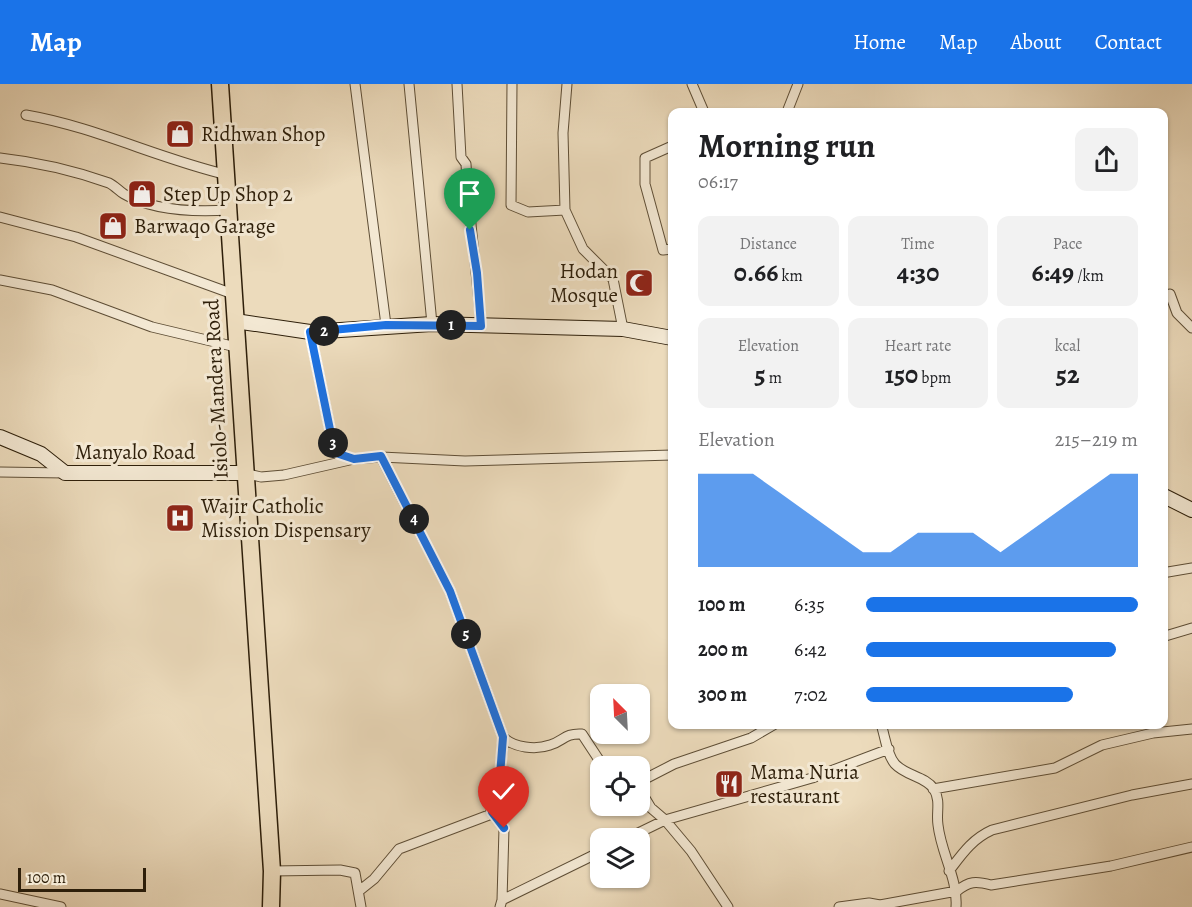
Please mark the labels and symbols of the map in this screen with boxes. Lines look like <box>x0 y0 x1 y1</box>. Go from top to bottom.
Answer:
shop icon: Ridhwan Shop <box>164 118 196 150</box>
place label: Ridhwan Shop <box>201 120 325 148</box>
pin <box>444 168 495 230</box>
shop icon: Step Up Shop 2 <box>126 178 158 210</box>
place label: Step Up Shop 2 <box>163 180 293 208</box>
shop icon: Barwaqo Garage <box>97 210 129 242</box>
place label: Barwaqo Garage <box>134 212 276 240</box>
place label: Hodan Mosque <box>550 257 618 309</box>
mosque icon: Hodan Mosque <box>623 267 655 299</box>
street label: Isiolo-Mandera Road <box>197 298 235 480</box>
pin: 1 <box>436 310 466 340</box>
pin: 2 <box>309 316 339 346</box>
pin: 3 <box>318 428 348 458</box>
street label: Manyalo Road <box>75 438 196 466</box>
place label: Wajir Catholic Mission Dispensary <box>200 492 371 544</box>
hospital icon: Wajir Catholic Mission Dispensary <box>164 502 196 534</box>
pin: 4 <box>399 504 429 534</box>
pin: 5 <box>451 619 481 649</box>
north arrow <box>590 684 650 744</box>
place label: Mama Nuria restaurant <box>750 758 859 810</box>
pin <box>478 766 529 828</box>
restaurant icon: Mama Nuria restaurant <box>713 768 745 800</box>
scale bar <box>18 865 146 892</box>

